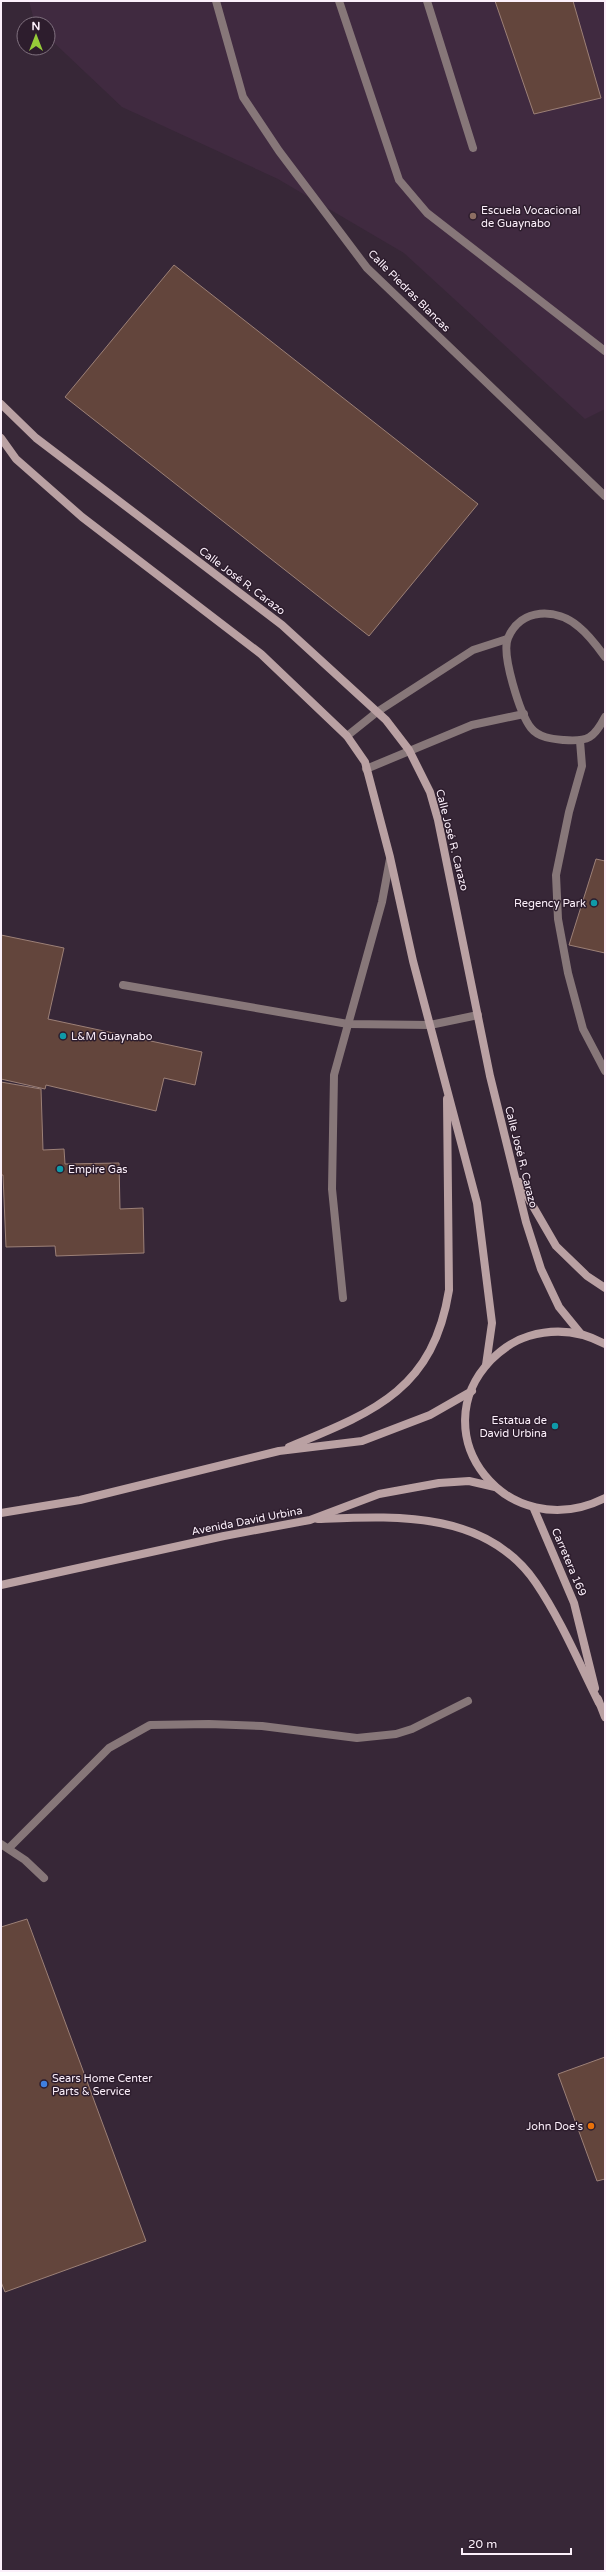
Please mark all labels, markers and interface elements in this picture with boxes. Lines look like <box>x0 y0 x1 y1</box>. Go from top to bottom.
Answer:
north arrow <box>16 16 56 56</box>
text: N <box>32 20 40 33</box>
place label: Escuela Vocacional de Guaynabo <box>481 204 580 230</box>
marker: Escuela Vocacional de Guaynabo <box>468 211 478 221</box>
street label: Calle Piedras Blancas <box>365 247 453 335</box>
street label: Calle José R. Carazo <box>196 544 288 618</box>
street label: Calle José R. Carazo <box>433 788 471 893</box>
place label: Regency Park <box>514 897 586 910</box>
marker: Regency Park <box>589 898 599 908</box>
place label: L&M Guaynabo <box>71 1030 153 1043</box>
marker: L&M Guaynabo <box>58 1031 68 1041</box>
street label: Calle José R. Carazo <box>502 1105 540 1210</box>
place label: Empire Gas <box>68 1163 128 1176</box>
marker: Empire Gas <box>55 1164 65 1174</box>
place label: Estatua de David Urbina <box>479 1414 547 1440</box>
marker: Estatua de David Urbina <box>550 1421 560 1431</box>
street label: Avenida David Urbina <box>190 1504 304 1538</box>
street label: Carretera 169 <box>549 1526 589 1598</box>
place label: Sears Home Center Parts & Service <box>52 2072 153 2098</box>
marker: Sears Home Center Parts & Service <box>39 2079 49 2089</box>
place label: John Doe's <box>526 2120 583 2133</box>
marker: John Doe's <box>586 2121 596 2131</box>
scale bar <box>462 2530 571 2556</box>
text: 20 m <box>468 2537 497 2551</box>

